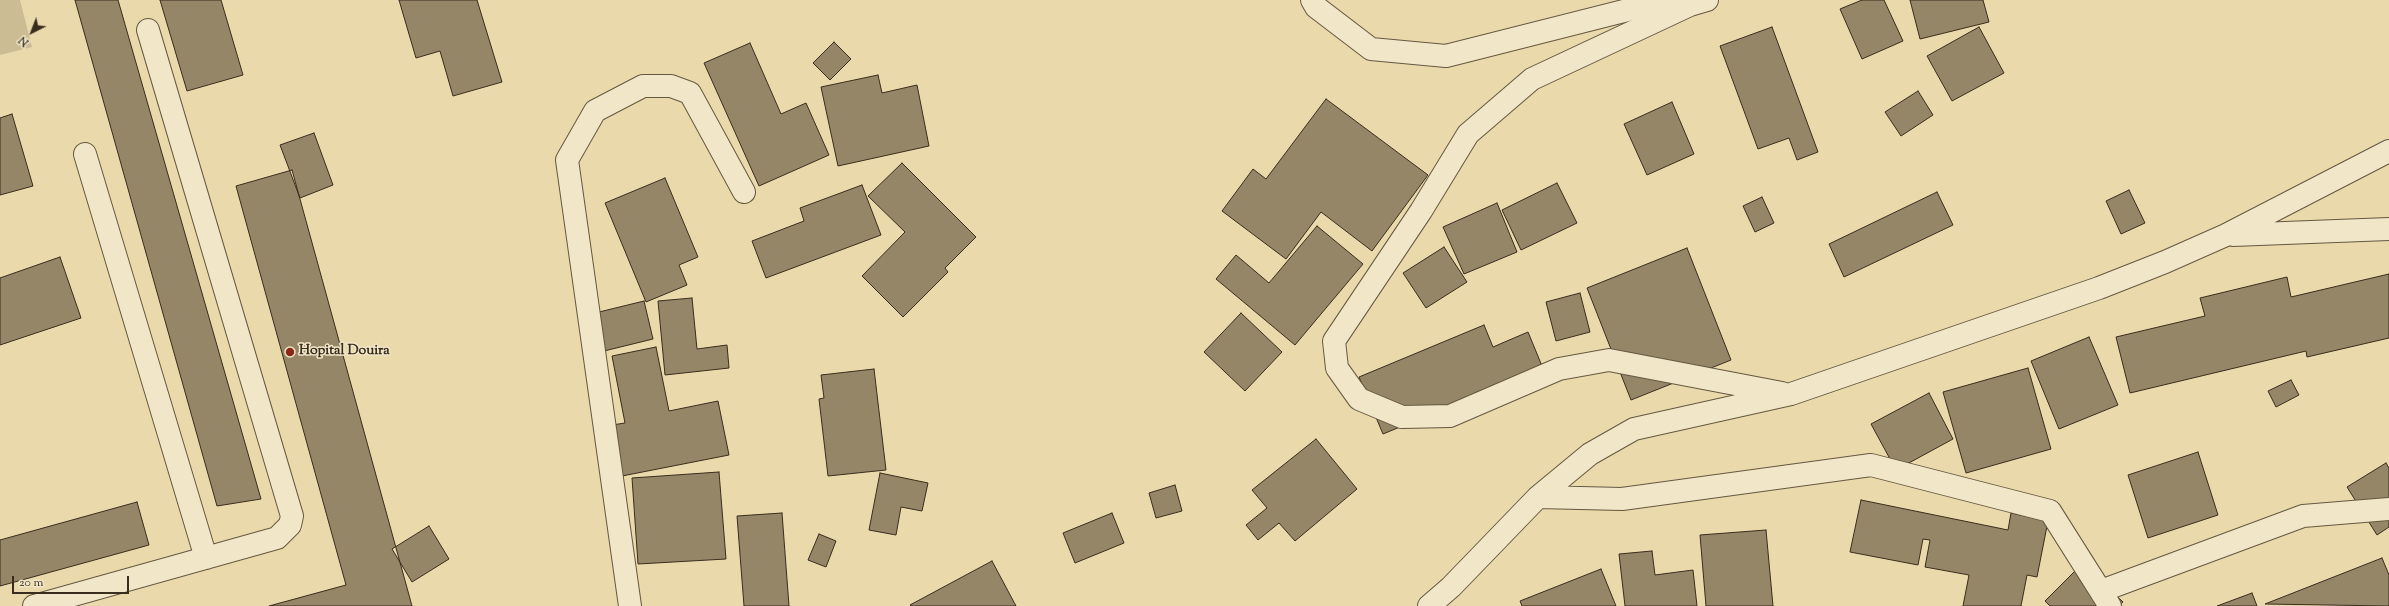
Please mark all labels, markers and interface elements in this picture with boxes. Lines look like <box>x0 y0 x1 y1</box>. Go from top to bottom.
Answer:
north arrow <box>12 12 52 52</box>
text: N <box>15 32 33 50</box>
place label: Hopital Douira <box>299 344 390 360</box>
marker: Hopital Douira <box>284 346 296 358</box>
scale bar <box>14 568 131 594</box>
text: 20 m <box>19 574 43 592</box>

